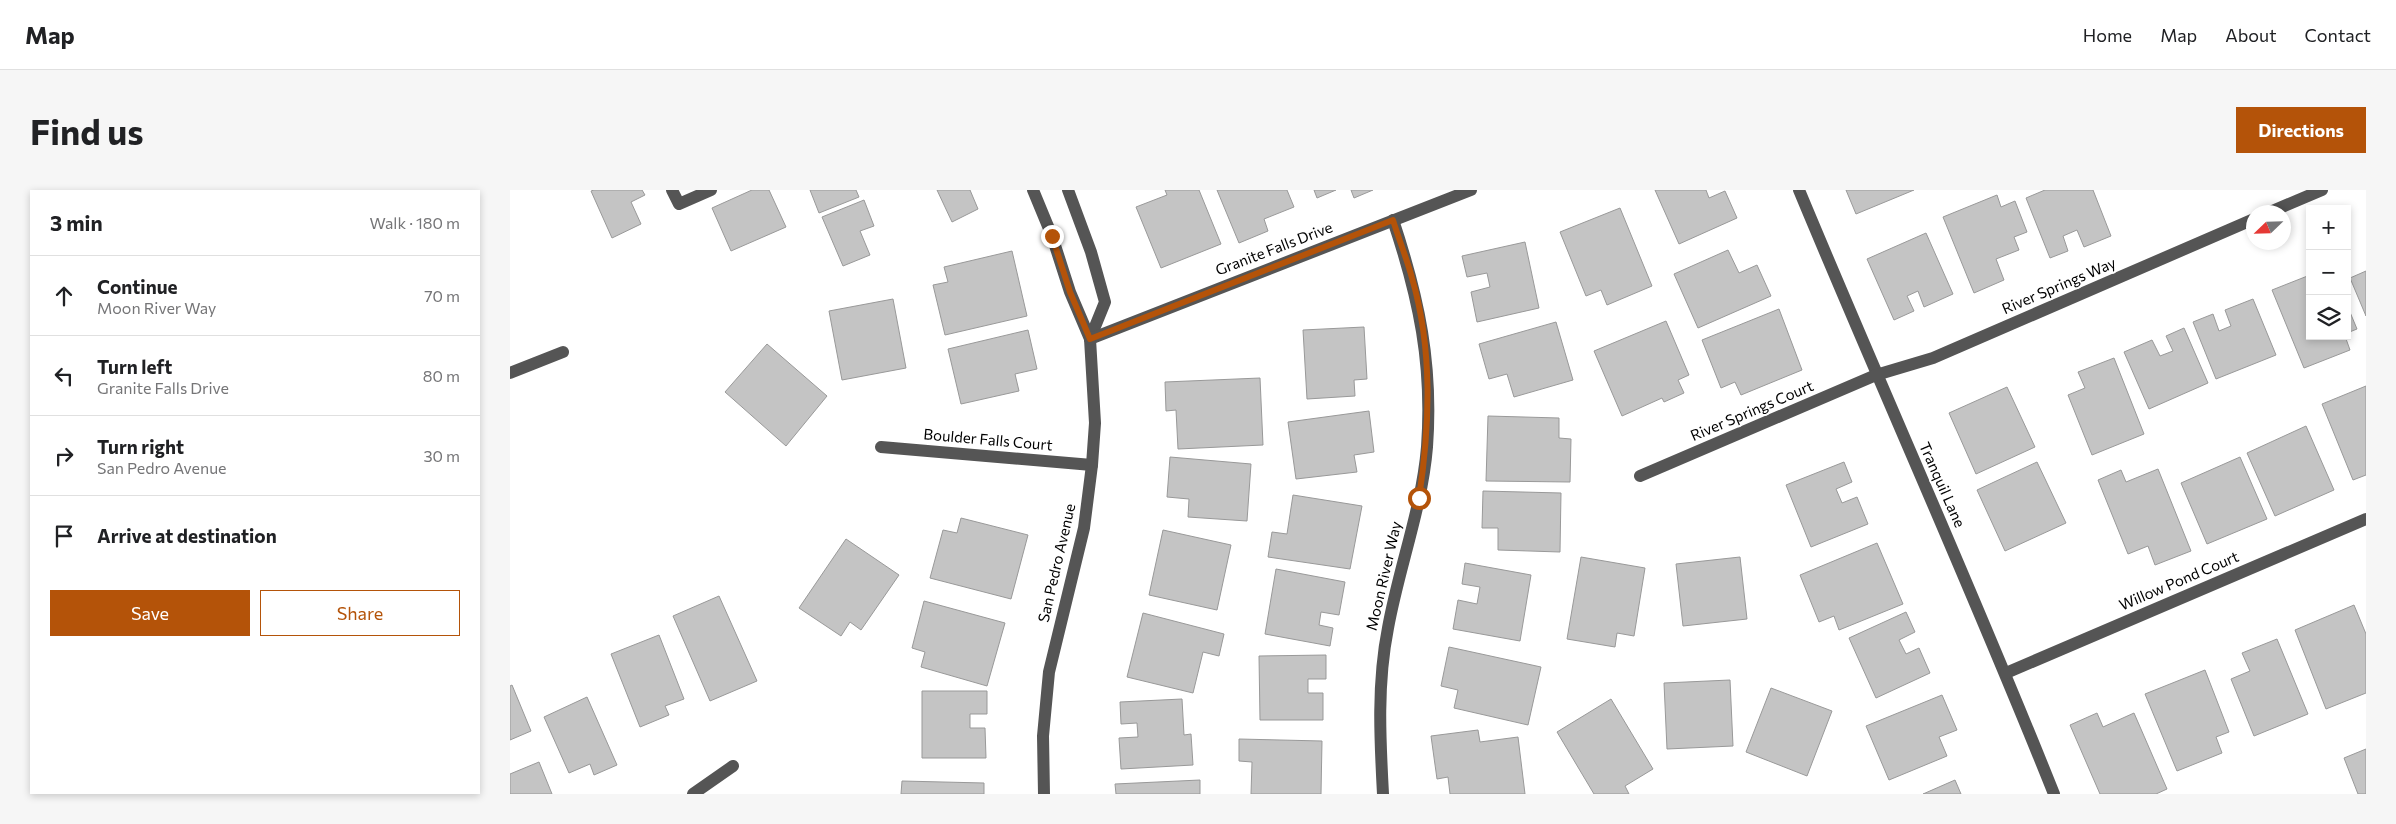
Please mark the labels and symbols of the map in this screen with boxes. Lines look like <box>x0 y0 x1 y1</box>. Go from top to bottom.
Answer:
north arrow <box>2246 205 2291 250</box>
street label: Granite Falls Drive <box>1213 217 1335 279</box>
route end <box>1041 225 1064 248</box>
street label: River Springs Way <box>1999 253 2118 317</box>
street label: River Springs Court <box>1687 376 1816 444</box>
street label: Boulder Falls Court <box>923 424 1053 454</box>
street label: Tranquil Lane <box>1916 439 1970 530</box>
route start <box>1408 487 1431 510</box>
street label: San Pedro Avenue <box>1034 502 1078 624</box>
street label: Moon River Way <box>1362 519 1404 632</box>
street label: Willow Pond Court <box>2116 547 2241 613</box>

